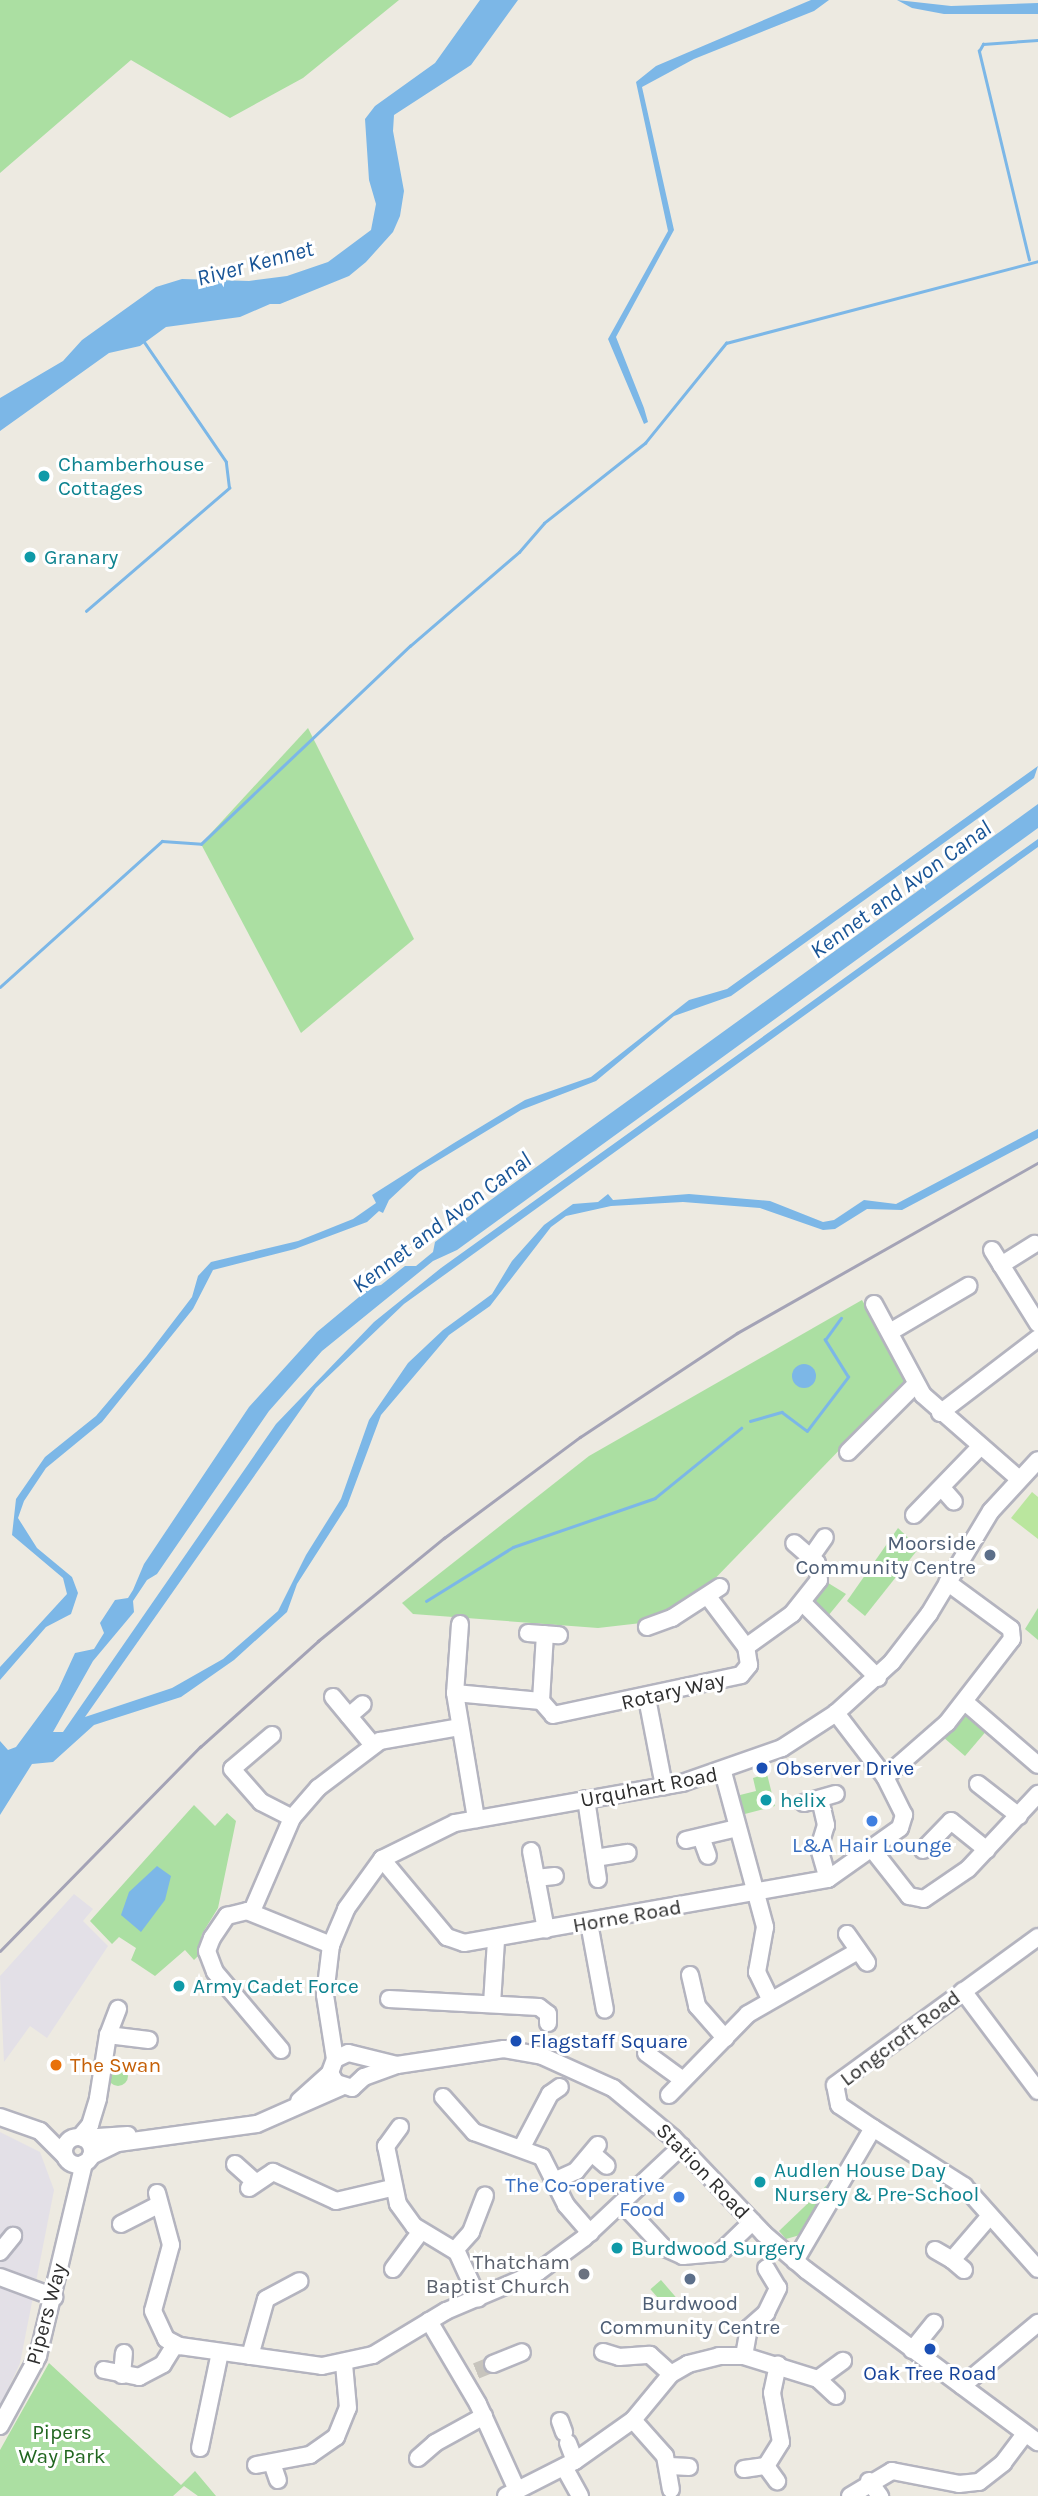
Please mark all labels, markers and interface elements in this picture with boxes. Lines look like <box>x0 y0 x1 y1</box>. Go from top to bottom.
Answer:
water label: River Kennet <box>194 235 316 293</box>
place label: Chamberhouse Cottages <box>58 451 204 501</box>
marker: Chamberhouse Cottages <box>36 468 52 484</box>
place label: Granary <box>44 544 118 570</box>
marker: Granary <box>22 549 38 565</box>
water label: Kennet and Avon Canal <box>805 815 997 965</box>
water label: Kennet and Avon Canal <box>347 1147 537 1299</box>
place label: Moorside Community Centre <box>795 1530 976 1580</box>
marker: Moorside Community Centre <box>982 1547 998 1563</box>
street label: Rotary Way <box>619 1667 727 1715</box>
place label: Observer Drive <box>776 1755 914 1781</box>
marker: Observer Drive <box>754 1760 770 1776</box>
street label: Urquhart Road <box>578 1761 720 1813</box>
place label: helix <box>780 1787 826 1813</box>
marker: helix <box>758 1792 774 1808</box>
marker: L&A Hair Lounge <box>864 1813 880 1829</box>
place label: L&A Hair Lounge <box>792 1832 952 1858</box>
street label: Horne Road <box>571 1894 683 1938</box>
place label: Army Cadet Force <box>193 1973 359 1999</box>
marker: Army Cadet Force <box>171 1978 187 1994</box>
street label: Longcroft Road <box>835 1985 965 2091</box>
place label: Flagstaff Square <box>530 2028 688 2054</box>
marker: Flagstaff Square <box>508 2033 524 2049</box>
place label: The Swan <box>70 2052 161 2078</box>
marker: The Swan <box>48 2057 64 2073</box>
street label: Station Road <box>651 2118 755 2224</box>
place label: Audlen House Day Nursery & Pre-School <box>774 2157 979 2207</box>
place label: The Co-operative Food <box>505 2172 665 2222</box>
marker: Audlen House Day Nursery & Pre-School <box>752 2174 768 2190</box>
marker: The Co-operative Food <box>671 2189 687 2205</box>
place label: Burdwood Surgery <box>631 2235 805 2261</box>
marker: Burdwood Surgery <box>609 2240 625 2256</box>
place label: Thatcham Baptist Church <box>426 2249 570 2299</box>
street label: Pipers Way <box>20 2261 72 2367</box>
marker: Thatcham Baptist Church <box>576 2266 592 2282</box>
marker: Burdwood Community Centre <box>682 2271 698 2287</box>
place label: Burdwood Community Centre <box>600 2290 780 2340</box>
marker: Oak Tree Road <box>922 2341 938 2357</box>
place label: Oak Tree Road <box>863 2360 997 2386</box>
park label: Pipers Way Park <box>18 2419 106 2469</box>

